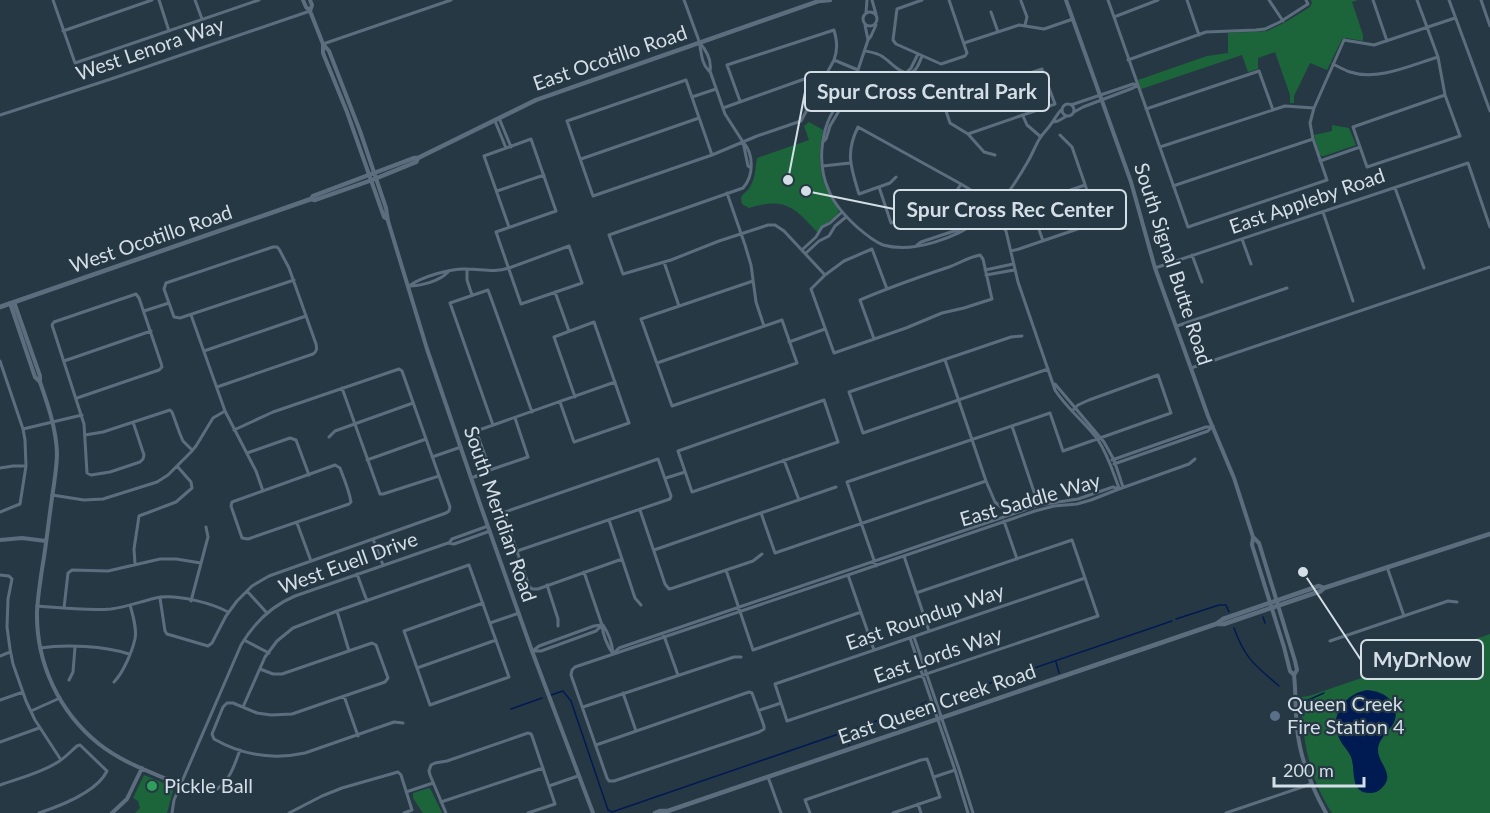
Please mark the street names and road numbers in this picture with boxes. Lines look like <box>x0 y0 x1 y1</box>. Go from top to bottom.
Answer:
street label: West Lenora Way <box>72 11 228 85</box>
street label: East Ocotillo Road <box>530 19 690 95</box>
street label: South Signal Butte Road <box>1130 160 1218 368</box>
street label: East Appleby Road <box>1226 162 1388 238</box>
street label: West Ocotillo Road <box>66 199 235 277</box>
street label: South Meridian Road <box>460 423 542 605</box>
street label: East Saddle Way <box>957 467 1103 531</box>
street label: West Euell Drive <box>275 526 420 598</box>
street label: East Roundup Way <box>842 577 1008 654</box>
street label: East Lords Way <box>870 621 1006 687</box>
street label: East Queen Creek Road <box>835 658 1039 748</box>

